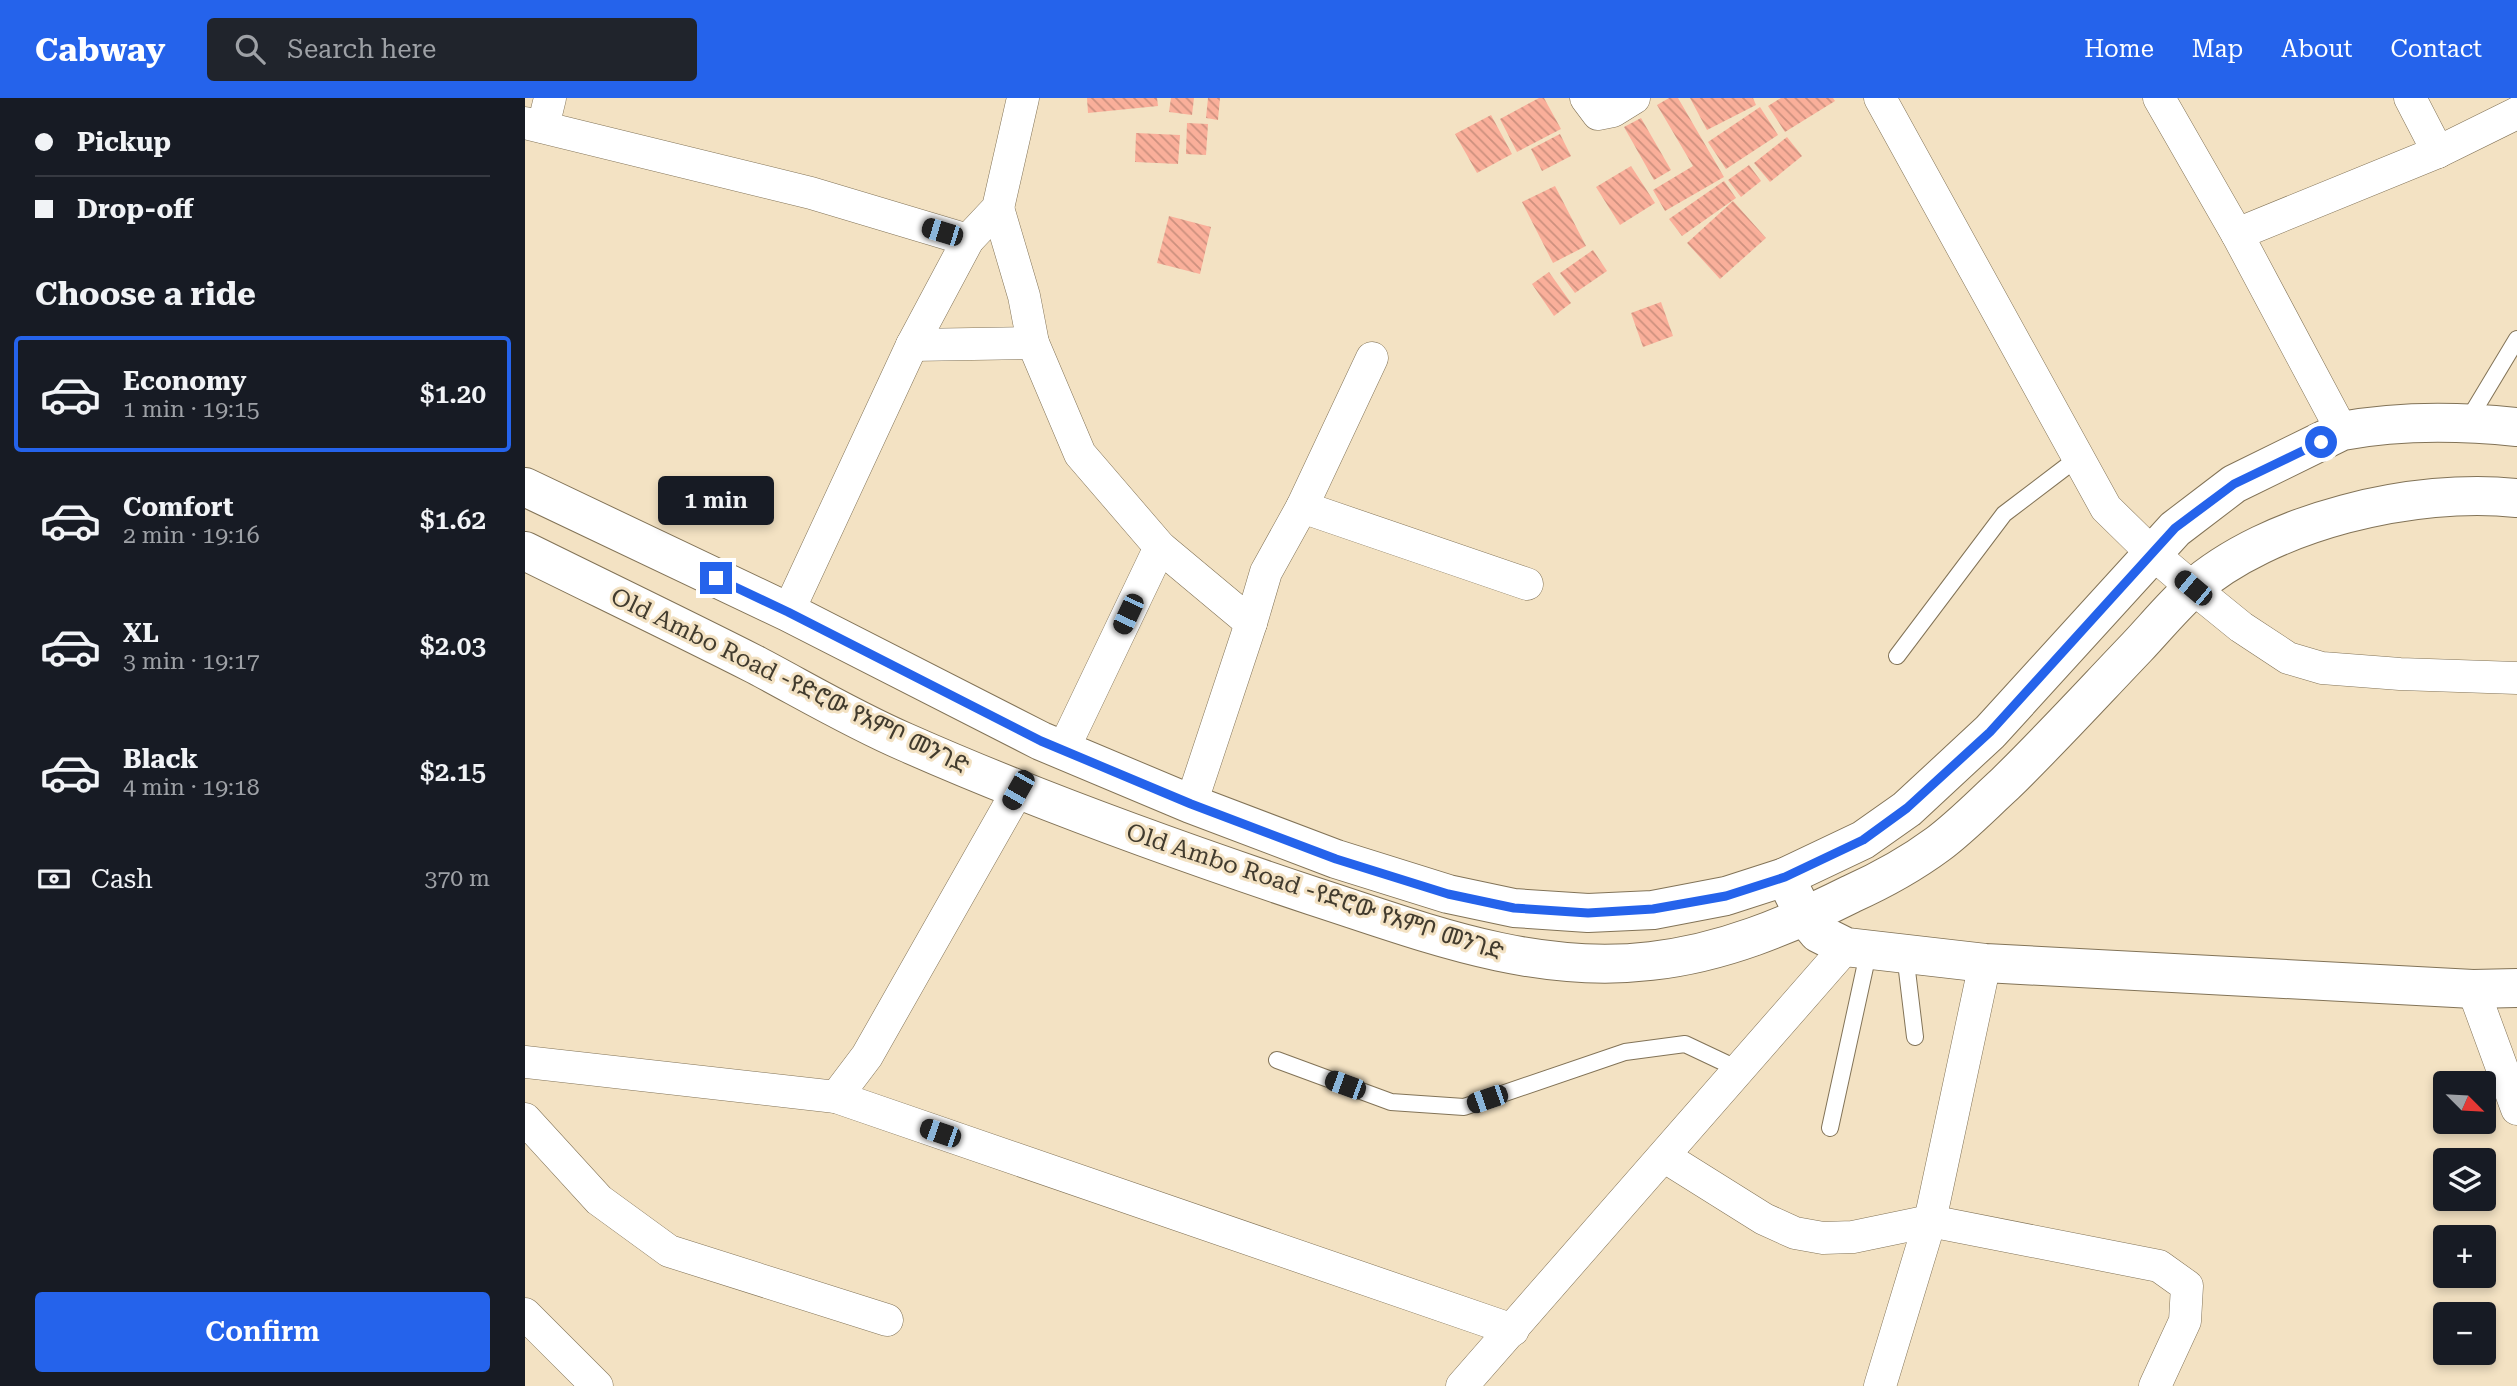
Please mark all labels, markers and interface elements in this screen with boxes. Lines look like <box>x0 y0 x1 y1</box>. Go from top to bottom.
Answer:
search box <box>207 18 697 81</box>
text: Cabway <box>35 30 165 69</box>
icon: search <box>231 30 269 68</box>
text: Search here <box>287 34 436 64</box>
text: Home <box>2084 35 2154 63</box>
text: Map <box>2192 35 2243 63</box>
text: About <box>2281 35 2352 63</box>
text: Contact <box>2390 35 2482 63</box>
text: Pickup <box>77 127 171 157</box>
text: Drop-off <box>77 194 193 224</box>
car <box>919 216 966 248</box>
text: Choose a ride <box>35 275 256 313</box>
icon: car <box>39 363 102 426</box>
text: Economy <box>123 366 246 396</box>
text: $1.20 <box>420 379 486 409</box>
text: 1 min · 19:15 <box>123 396 260 423</box>
route start <box>2305 426 2337 458</box>
callout: 1 min <box>658 476 774 526</box>
text: 1 min <box>684 487 748 514</box>
icon: car <box>39 489 102 552</box>
text: Comfort <box>123 492 233 522</box>
text: $1.62 <box>420 505 486 535</box>
text: 2 min · 19:16 <box>123 522 260 549</box>
route end <box>700 562 732 594</box>
car <box>2171 566 2216 610</box>
street label: Old Ambo Road -የድሮው የአምቦ መንገድ <box>606 582 974 780</box>
car <box>1110 591 1147 637</box>
icon: car <box>39 615 102 678</box>
text: XL <box>123 618 159 648</box>
text: $2.03 <box>420 631 486 661</box>
text: 3 min · 19:17 <box>123 648 260 675</box>
icon: car <box>39 741 102 804</box>
text: Black <box>123 744 198 774</box>
text: $2.15 <box>420 757 486 787</box>
car <box>999 767 1038 813</box>
text: 4 min · 19:18 <box>123 774 260 801</box>
street label: Old Ambo Road -የድሮው የአምቦ መንገድ <box>1123 818 1507 966</box>
icon: cash <box>35 860 73 898</box>
text: Cash <box>91 864 153 894</box>
text: 370 m <box>425 865 490 892</box>
car <box>1322 1068 1369 1102</box>
north arrow <box>2433 1071 2495 1134</box>
map controls <box>2433 1071 2496 1365</box>
car <box>1464 1082 1511 1116</box>
car <box>917 1116 964 1150</box>
button: layers <box>2433 1148 2496 1211</box>
button: + <box>2433 1225 2496 1288</box>
button: Confirm <box>35 1292 490 1372</box>
button: − <box>2433 1302 2496 1365</box>

